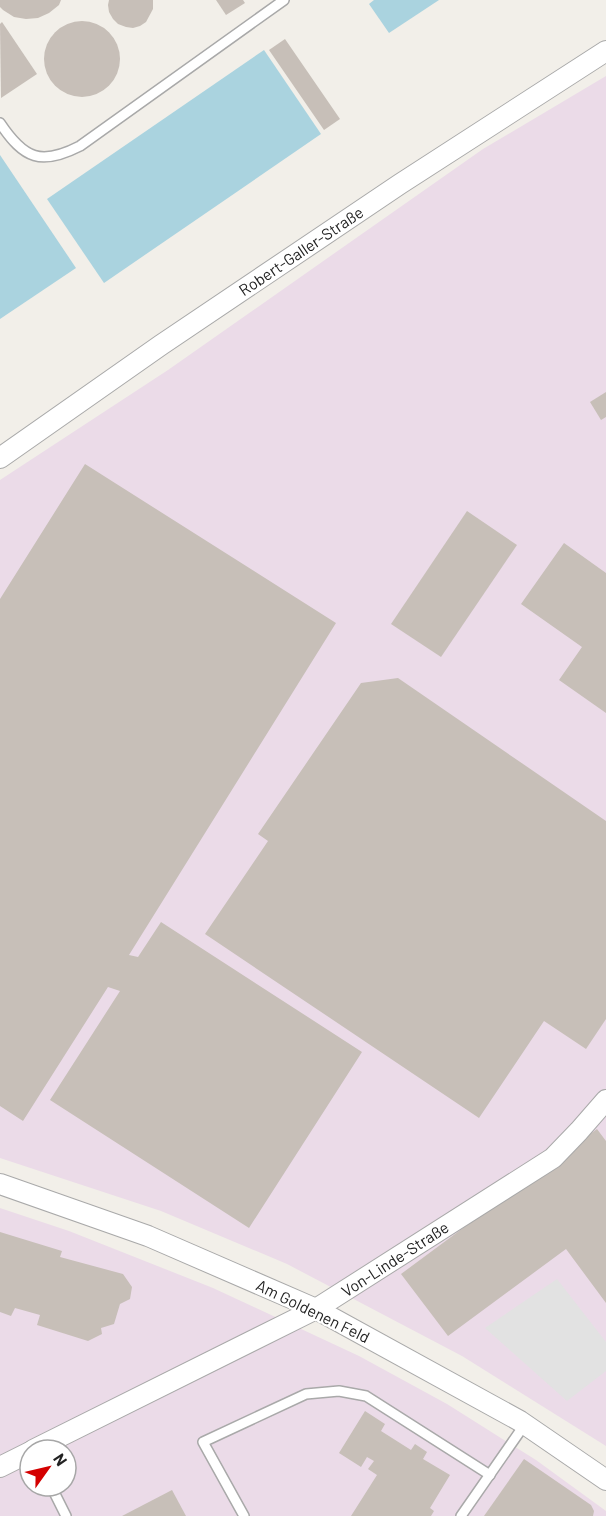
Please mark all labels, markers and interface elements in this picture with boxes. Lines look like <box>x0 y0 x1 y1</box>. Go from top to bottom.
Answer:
street label: Robert-Galler-Straße <box>235 202 367 299</box>
street label: Von-Linde-Straße <box>338 1217 452 1300</box>
street label: Am Goldenen Feld <box>253 1275 373 1346</box>
north arrow <box>18 1438 78 1498</box>
text: N <box>50 1450 72 1469</box>

